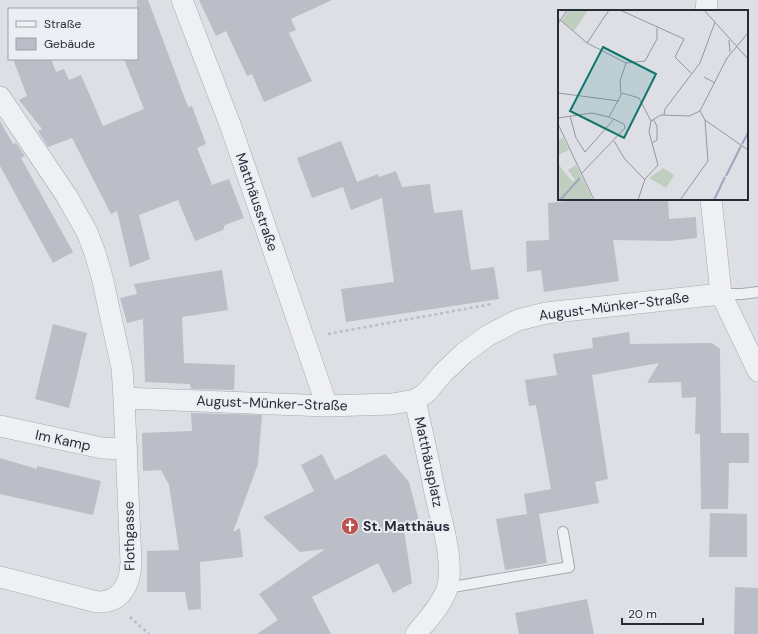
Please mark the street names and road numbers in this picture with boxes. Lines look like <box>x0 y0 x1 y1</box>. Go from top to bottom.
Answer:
street label: Matthäusstraße <box>232 150 282 254</box>
street label: August-Münker-Straße <box>538 288 690 324</box>
street label: August-Münker-Straße <box>196 391 348 415</box>
street label: Matthäusplatz <box>411 415 447 509</box>
street label: Im Kamp <box>34 425 93 455</box>
street label: Flothgasse <box>119 501 139 571</box>

